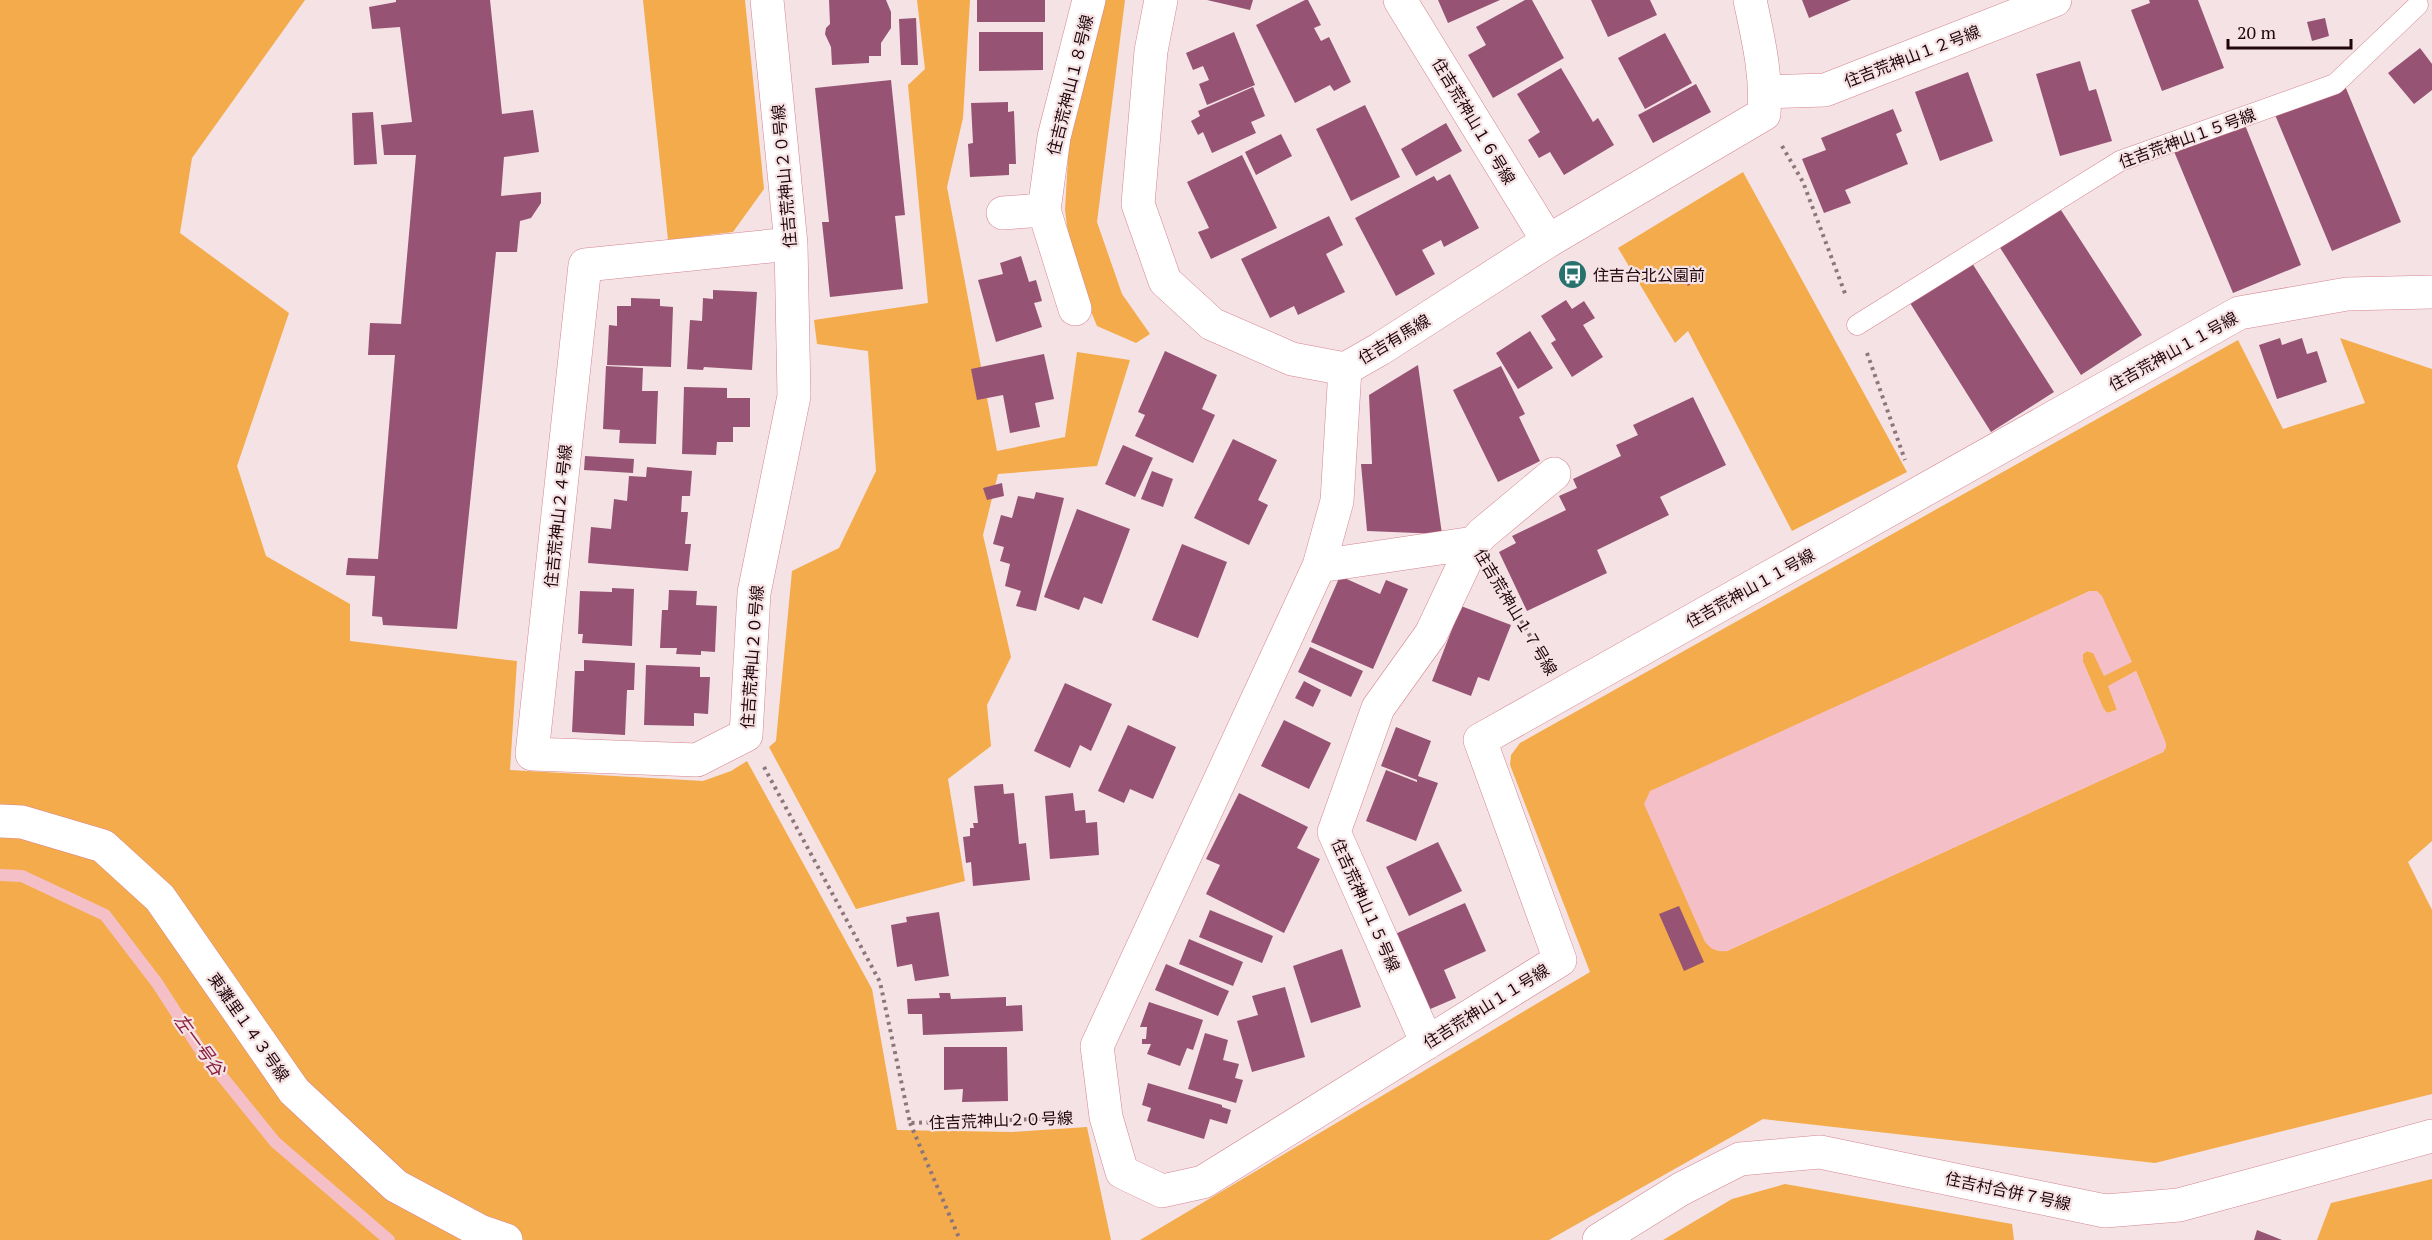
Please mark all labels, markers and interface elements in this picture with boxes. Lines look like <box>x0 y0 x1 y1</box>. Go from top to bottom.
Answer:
street label: 住吉荒神山１８号線 <box>1042 12 1098 158</box>
scale bar <box>2228 12 2351 50</box>
street label: 住吉荒神山１２号線 <box>1841 20 1983 92</box>
text: 20 m <box>2237 20 2277 44</box>
street label: 住吉荒神山１６号線 <box>1427 54 1521 188</box>
street label: 住吉荒神山２０号線 <box>767 103 801 249</box>
street label: 住吉荒神山１５号線 <box>2116 103 2258 173</box>
bus stop icon: 住吉台北公園前 <box>1556 259 1588 291</box>
place label: 住吉台北公園前 <box>1593 264 1705 286</box>
street label: 住吉荒神山１１号線 <box>2105 306 2241 396</box>
street label: 住吉有馬線 <box>1354 309 1434 369</box>
street label: 住吉荒神山２４号線 <box>540 443 576 589</box>
street label: 住吉荒神山１１号線 <box>1682 543 1818 633</box>
street label: 住吉荒神山１７号線 <box>1469 545 1563 679</box>
street label: 住吉荒神山２０号線 <box>736 584 768 730</box>
street label: 住吉荒神山１５号線 <box>1327 835 1405 975</box>
street label: 住吉荒神山１１号線 <box>1419 959 1553 1053</box>
street label: 東灘里１４３号線 <box>203 968 295 1086</box>
water label: 左一号谷 <box>169 1008 232 1082</box>
street label: 住吉荒神山２０号線 <box>929 1106 1073 1134</box>
street label: 住吉村合併７号線 <box>1943 1167 2073 1215</box>

